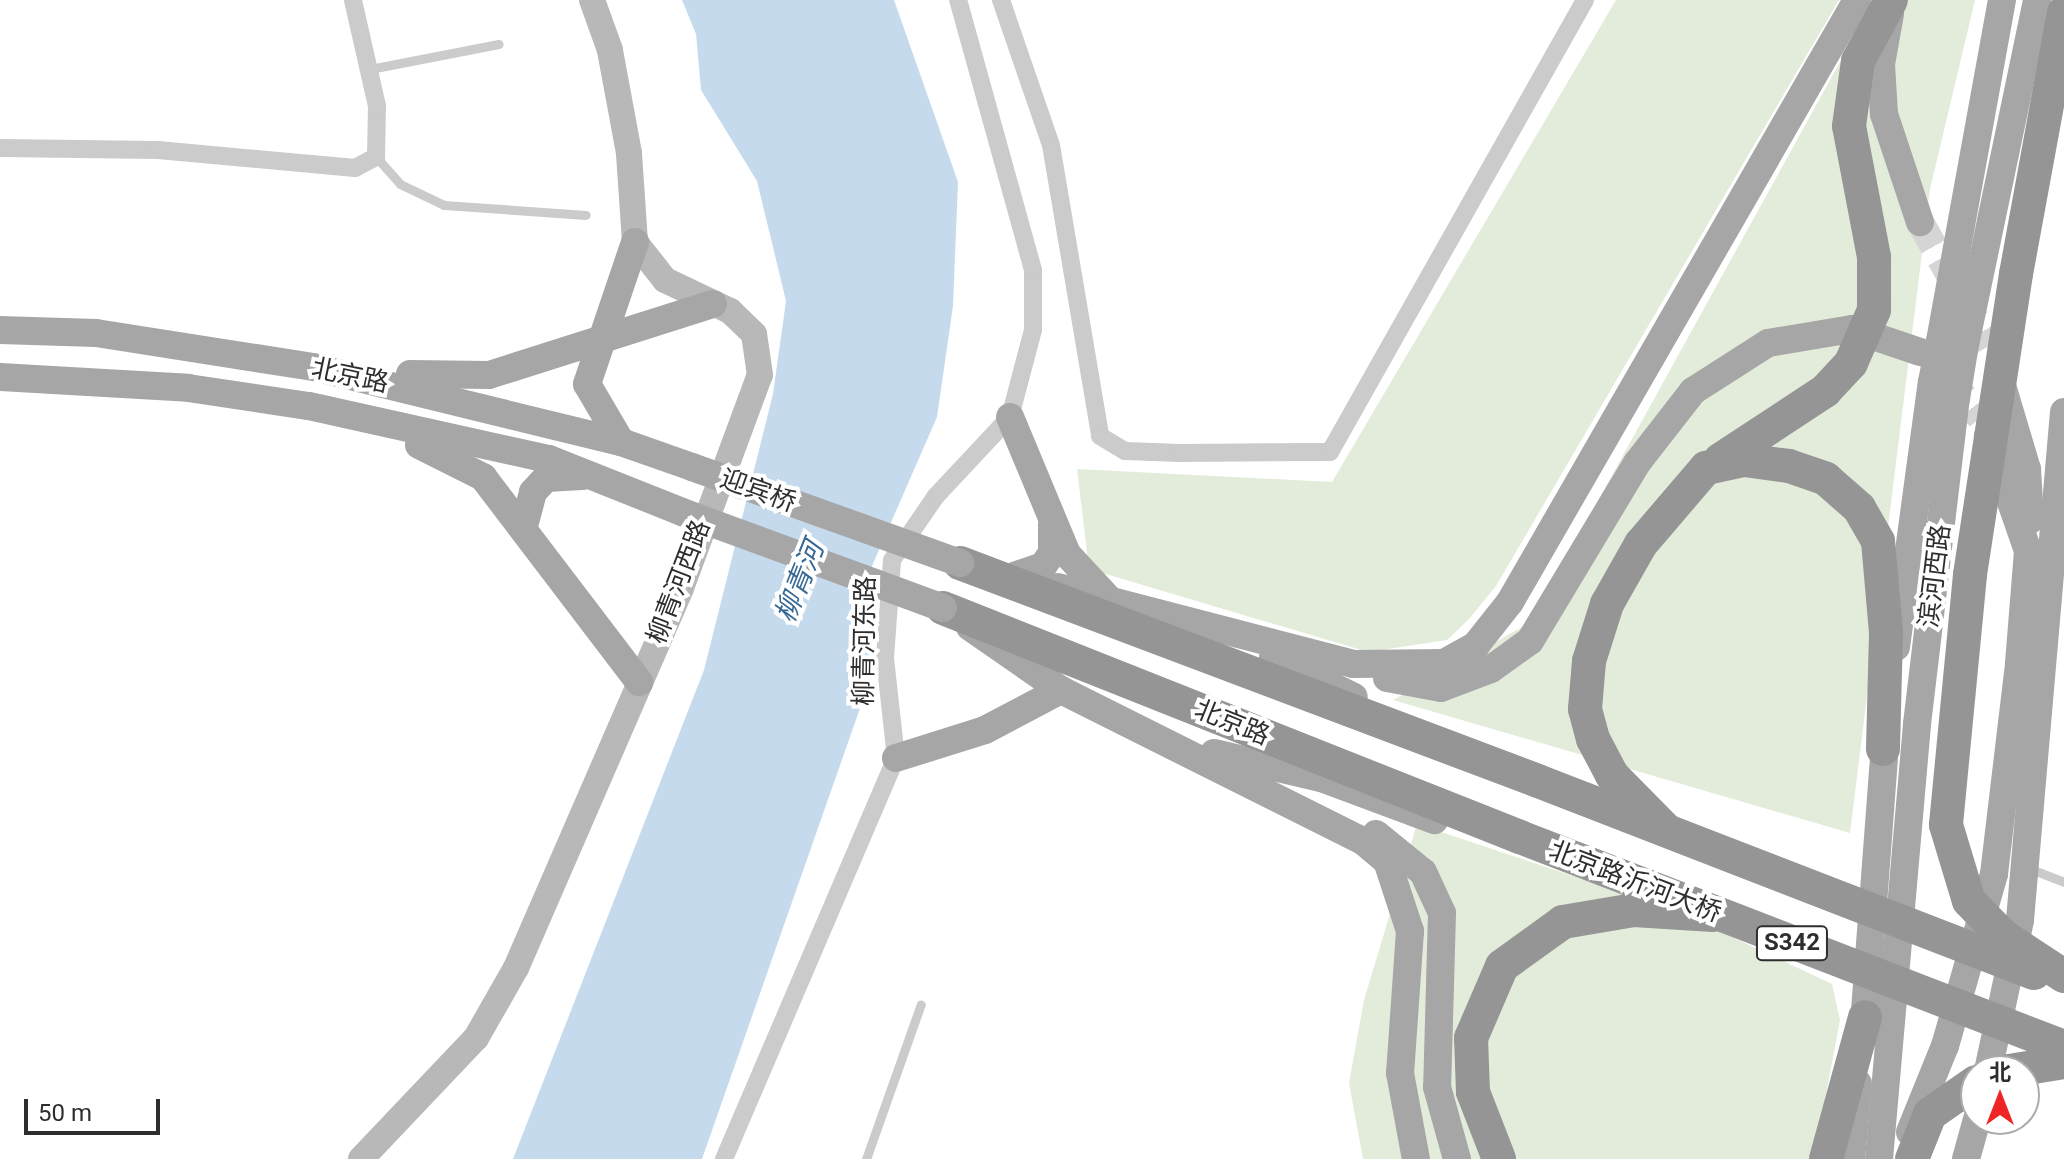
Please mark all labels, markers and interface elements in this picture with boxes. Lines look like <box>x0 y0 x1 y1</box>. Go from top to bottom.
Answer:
street label: 北京路 <box>309 353 391 399</box>
street label: 迎宾桥 <box>716 463 800 519</box>
street label: 柳青河西路 <box>641 516 717 648</box>
street label: 滨河西路 <box>1913 522 1957 630</box>
water label: 柳青河 <box>769 537 831 627</box>
street label: 柳青河东路 <box>848 576 882 706</box>
street label: 北京路 <box>1190 694 1274 752</box>
street label: 北京路沂河大桥 <box>1544 835 1726 929</box>
road number: S342 <box>1754 923 1830 963</box>
north arrow <box>1960 1055 2040 1135</box>
text: 北 <box>1989 1060 2011 1085</box>
scale bar <box>28 1083 164 1133</box>
text: 50 m <box>38 1099 92 1127</box>

